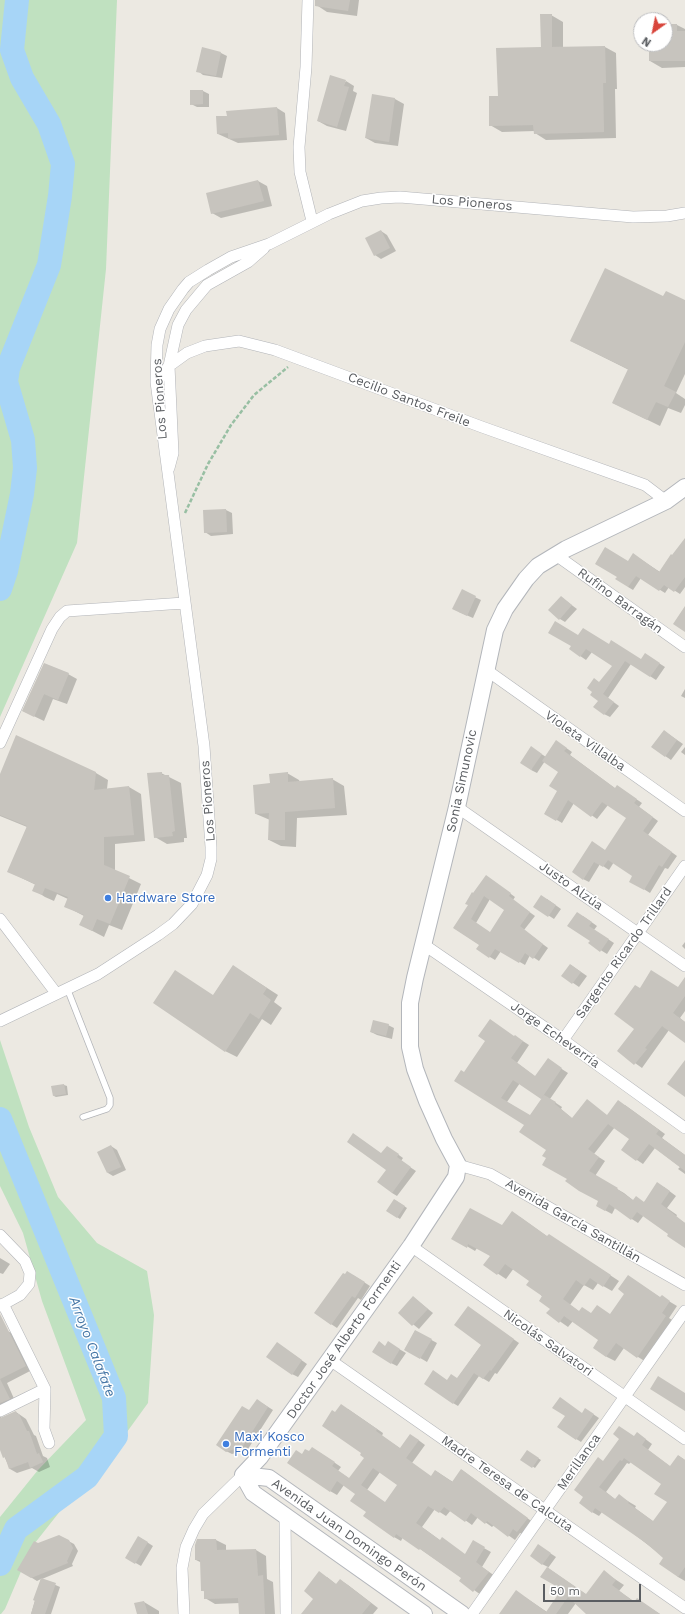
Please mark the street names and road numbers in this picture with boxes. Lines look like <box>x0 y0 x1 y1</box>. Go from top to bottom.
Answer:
street label: Los Pioneros <box>431 192 513 214</box>
street label: Los Pioneros <box>149 358 171 440</box>
street label: Cecilio Santos Freile <box>346 369 472 431</box>
street label: Rufino Barragán <box>574 565 666 637</box>
street label: Violeta Villalba <box>542 707 628 775</box>
street label: Sonia Simunovic <box>443 728 481 834</box>
street label: Los Pioneros <box>197 760 219 842</box>
street label: Justo Alzúa <box>536 858 606 914</box>
street label: Sargento Ricardo Trillard <box>573 884 675 1022</box>
street label: Jorge Echeverría <box>507 998 603 1072</box>
street label: Avenida García Santillán <box>502 1176 644 1266</box>
street label: Doctor José Alberto Formenti <box>283 1258 405 1422</box>
street label: Nicolás Salvatori <box>500 1306 596 1380</box>
street label: Merillanca <box>554 1431 604 1493</box>
street label: Madre Teresa de Calcuta <box>438 1433 576 1535</box>
street label: Avenida Juan Domingo Perón <box>269 1475 429 1595</box>

